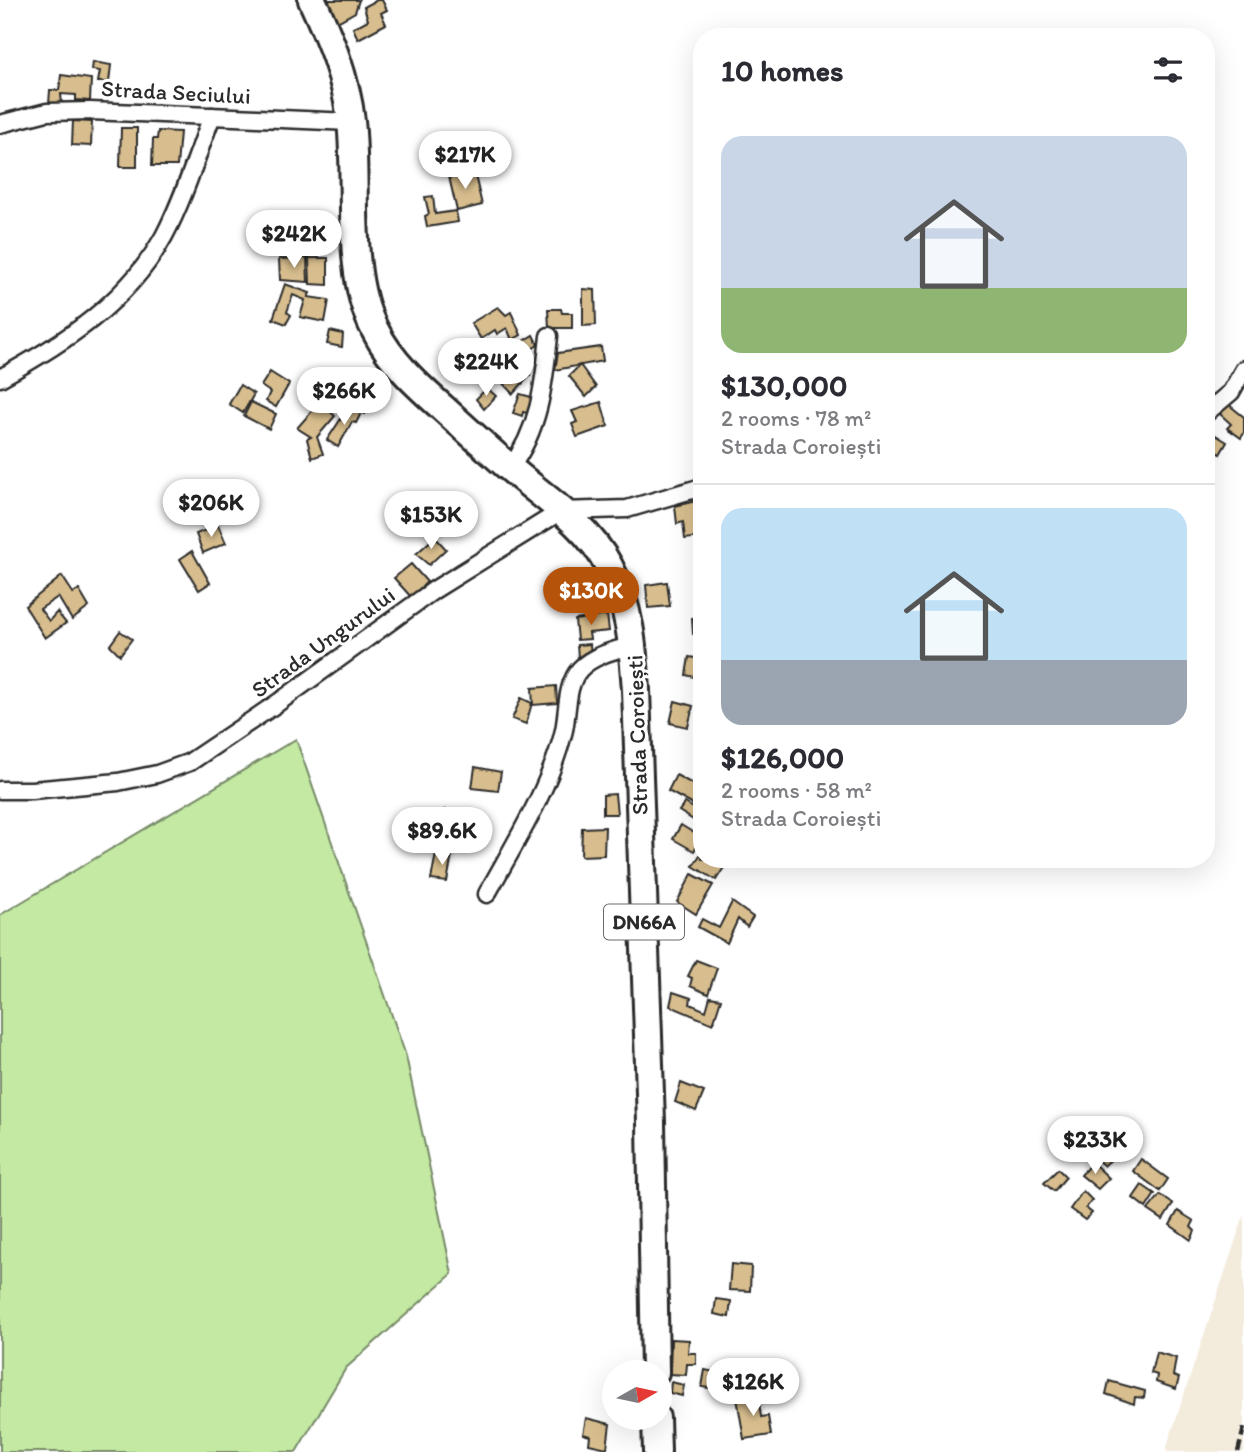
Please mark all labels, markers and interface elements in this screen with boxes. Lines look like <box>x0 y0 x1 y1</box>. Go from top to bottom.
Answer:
icon: filters <box>1149 51 1187 89</box>
text: 10 homes <box>721 52 844 89</box>
street label: Strada Seciului <box>101 74 251 110</box>
pin: $217K <box>416 132 514 191</box>
text: $217K <box>435 140 495 168</box>
icon: home <box>891 181 1017 307</box>
pin: $242K <box>245 210 343 270</box>
text: $242K <box>262 219 326 247</box>
pin: $224K <box>437 338 535 398</box>
text: $224K <box>454 347 518 375</box>
text: $130,000 <box>721 367 848 404</box>
pin: $266K <box>295 368 393 427</box>
text: $266K <box>313 376 375 404</box>
text: 2 rooms · 78 m² <box>721 404 871 432</box>
text: Strada Coroiești <box>721 432 881 460</box>
pin: $206K <box>162 480 260 539</box>
text: $206K <box>179 488 243 516</box>
pin: $153K <box>382 491 480 551</box>
text: $153K <box>400 500 462 528</box>
icon: home <box>891 553 1017 679</box>
pin: $130K <box>542 568 640 627</box>
text: $130K <box>559 576 623 604</box>
street label: Strada Ungurului <box>246 581 400 703</box>
street label: Strada Coroiești <box>620 654 654 816</box>
text: $126,000 <box>721 739 844 776</box>
text: 2 rooms · 58 m² <box>721 776 872 804</box>
text: Strada Coroiești <box>721 804 881 832</box>
pin: $89.6K <box>385 808 499 867</box>
text: $89.6K <box>408 816 476 844</box>
road number: DN66A <box>604 904 684 940</box>
pin: $233K <box>1046 1116 1144 1176</box>
text: $233K <box>1063 1125 1127 1153</box>
pin: $126K <box>704 1358 802 1418</box>
north arrow <box>602 1360 672 1430</box>
map controls <box>602 1360 672 1430</box>
text: $126K <box>722 1367 784 1395</box>

